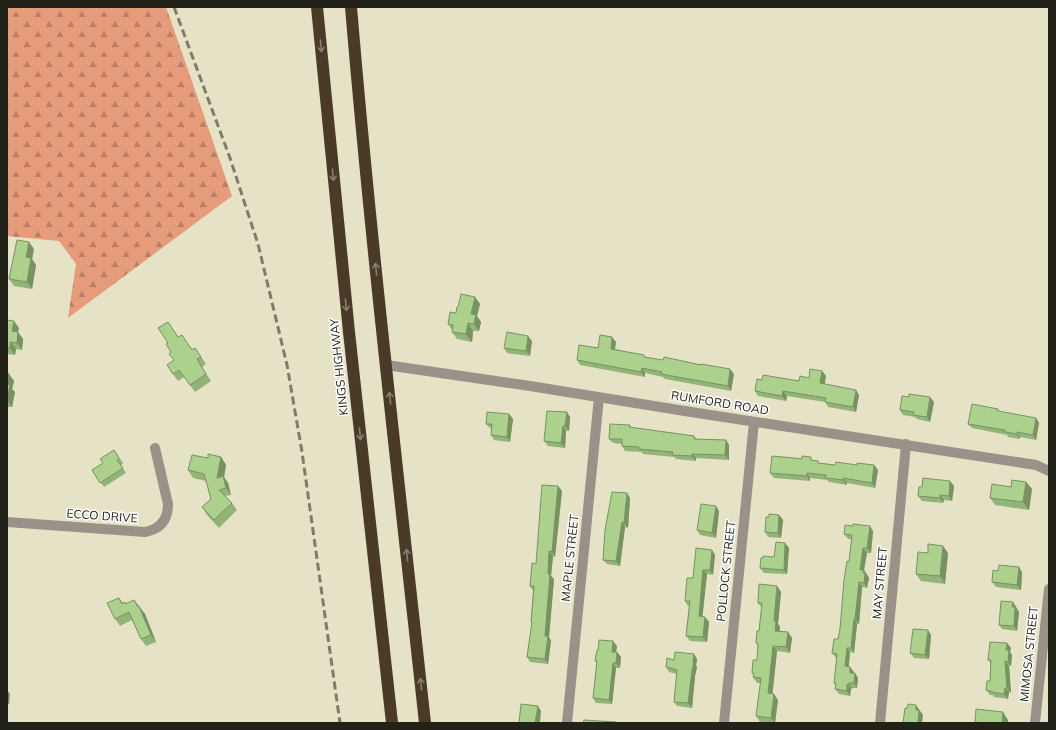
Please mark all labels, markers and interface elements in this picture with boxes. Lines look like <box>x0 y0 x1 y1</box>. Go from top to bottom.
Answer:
one-way arrow <box>317 39 324 52</box>
one-way arrow <box>329 168 337 181</box>
one-way arrow <box>373 263 380 276</box>
one-way arrow <box>342 298 350 311</box>
street label: KINGS HIGHWAY <box>326 317 351 416</box>
street label: RUMFORD ROAD <box>670 387 770 418</box>
one-way arrow <box>386 392 394 405</box>
one-way arrow <box>356 427 364 440</box>
street label: ECCO DRIVE <box>66 506 138 525</box>
street label: MAPLE STREET <box>557 513 582 602</box>
street label: POLLOCK STREET <box>713 519 738 622</box>
street label: MAY STREET <box>869 545 890 620</box>
one-way arrow <box>403 549 411 562</box>
street label: MIMOSA STREET <box>1016 604 1041 703</box>
one-way arrow <box>417 678 425 691</box>

